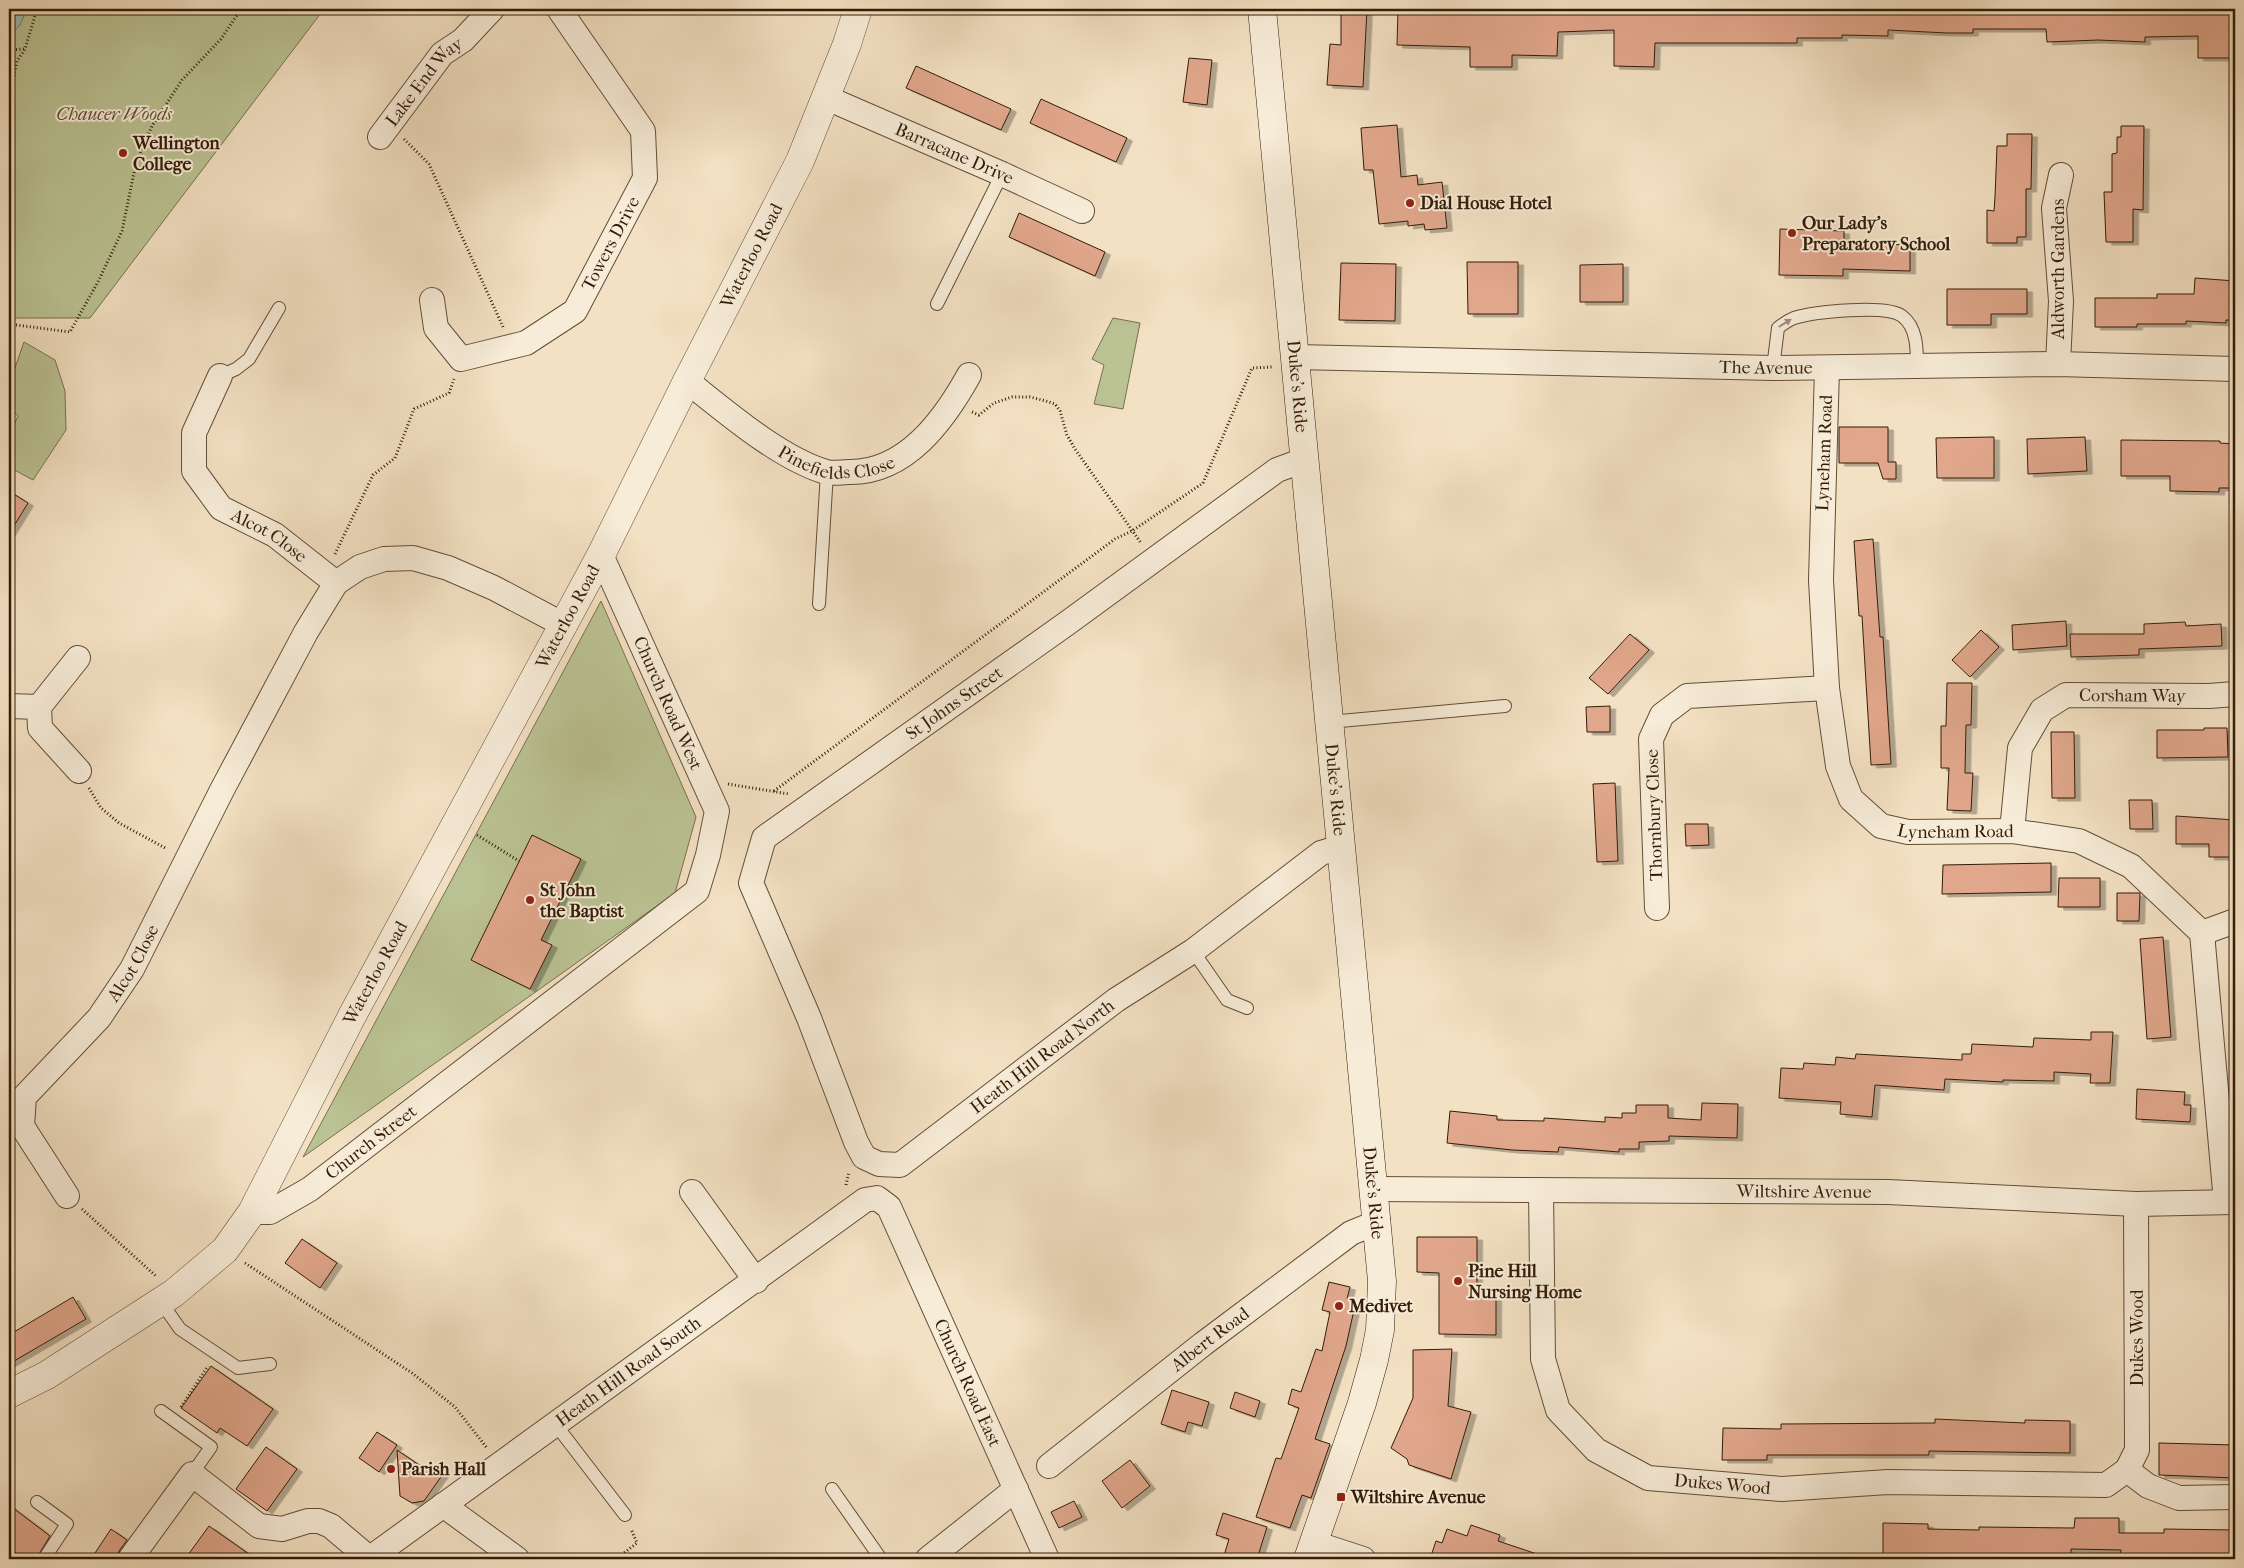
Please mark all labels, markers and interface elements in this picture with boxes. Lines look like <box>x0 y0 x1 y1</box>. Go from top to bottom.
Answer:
street label: Lake End Way <box>382 32 468 131</box>
park label: Chaucer Woods <box>56 104 172 125</box>
street label: Barracane Drive <box>892 119 1017 189</box>
place label: Wellington College <box>132 133 220 175</box>
marker: Wellington College <box>117 147 129 159</box>
street label: Towers Drive <box>578 193 644 294</box>
place label: Dial House Hotel <box>1420 193 1553 214</box>
marker: Dial House Hotel <box>1404 197 1416 209</box>
street label: Aldworth Gardens <box>2048 198 2069 340</box>
street label: Waterloo Road <box>716 200 787 313</box>
place label: Our Lady's Preparatory School <box>1802 213 1951 255</box>
marker: Our Lady's Preparatory School <box>1786 227 1798 239</box>
one-way arrow <box>1778 319 1792 328</box>
street label: Duke's Ride <box>1282 339 1312 434</box>
street label: The Avenue <box>1719 357 1813 379</box>
street label: Lyneham Road <box>1812 394 1837 512</box>
street label: Pinefields Close <box>774 441 899 484</box>
street label: Alcot Close <box>227 504 311 567</box>
street label: Waterloo Road <box>531 561 605 673</box>
street label: Church Road West <box>629 633 707 774</box>
street label: St Johns Street <box>902 662 1007 745</box>
street label: Corsham Way <box>2079 685 2187 707</box>
street label: Duke's Ride <box>1320 742 1350 837</box>
street label: Thornbury Close <box>1642 749 1667 881</box>
street label: Lyneham Road <box>1895 820 2014 843</box>
place label: St John the Baptist <box>539 880 624 922</box>
marker: St John the Baptist <box>524 894 536 906</box>
street label: Waterloo Road <box>339 918 412 1029</box>
street label: Alcot Close <box>102 921 164 1007</box>
street label: Heath Hill Road North <box>966 995 1119 1118</box>
street label: Church Street <box>322 1101 421 1184</box>
street label: Duke's Ride <box>1358 1145 1388 1240</box>
street label: Wiltshire Avenue <box>1736 1181 1871 1203</box>
place label: Pine Hill Nursing Home <box>1468 1261 1582 1303</box>
marker: Pine Hill Nursing Home <box>1452 1275 1464 1287</box>
street label: Dukes Wood <box>2127 1289 2148 1386</box>
place label: Medivet <box>1348 1296 1414 1317</box>
marker: Medivet <box>1333 1300 1345 1312</box>
street label: Albert Road <box>1166 1303 1254 1377</box>
street label: Heath Hill Road South <box>552 1312 705 1431</box>
street label: Church Road East <box>930 1316 1005 1451</box>
place label: Parish Hall <box>401 1459 487 1480</box>
marker: Parish Hall <box>385 1463 397 1475</box>
street label: Dukes Wood <box>1673 1470 1772 1499</box>
place label: Wiltshire Avenue <box>1350 1487 1486 1508</box>
marker: Wiltshire Avenue <box>1335 1491 1347 1503</box>

